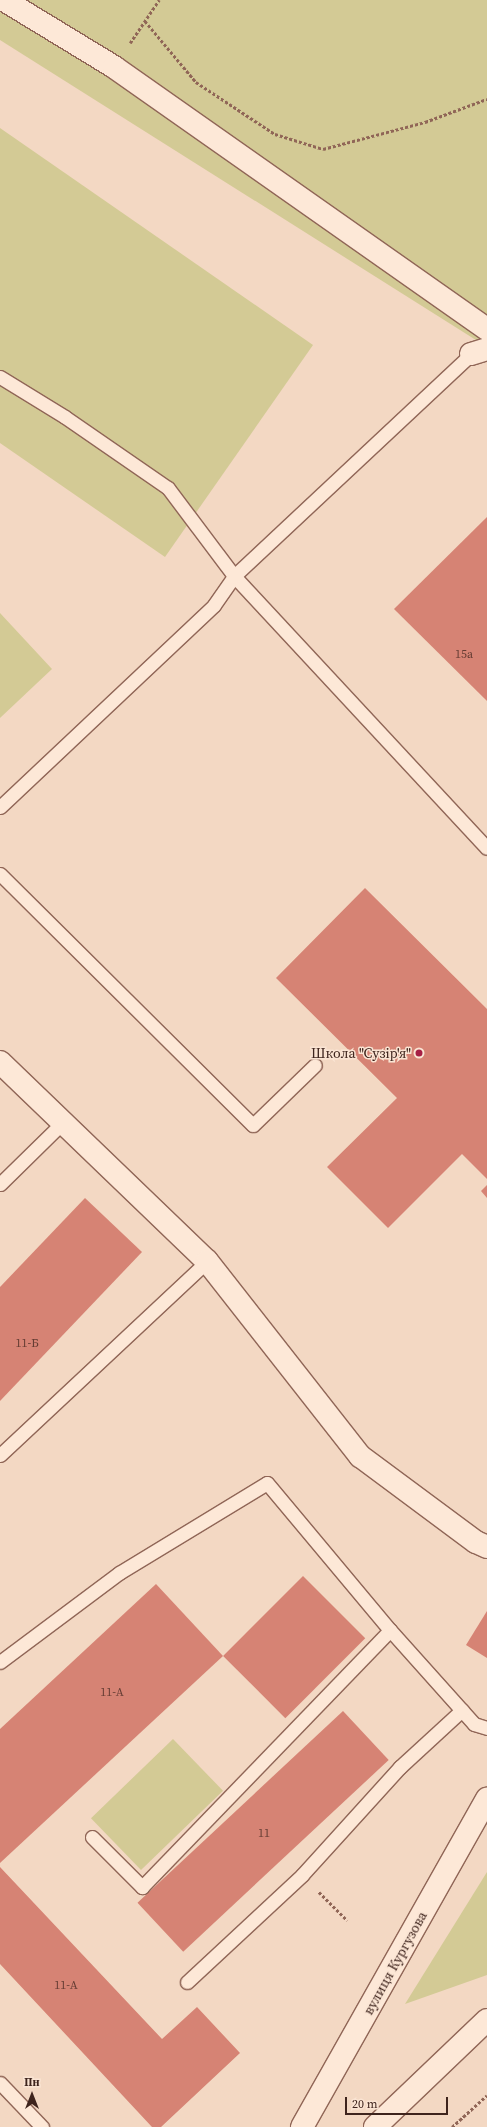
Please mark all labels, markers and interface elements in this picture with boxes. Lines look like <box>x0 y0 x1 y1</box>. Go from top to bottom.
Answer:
house number: 15а <box>455 648 473 662</box>
place label: Школа "Сузір'я" <box>311 1045 411 1061</box>
marker: Школа "Сузір'я" <box>414 1048 424 1058</box>
house number: 11-Б <box>15 1337 39 1351</box>
house number: 11-А <box>100 1686 124 1700</box>
house number: 11 <box>258 1827 270 1841</box>
street label: вулиця Кургузова <box>360 1908 430 2018</box>
house number: 11-А <box>54 1979 78 1993</box>
north arrow <box>12 2075 52 2115</box>
text: Пн <box>24 2075 40 2090</box>
scale bar <box>347 2089 450 2115</box>
text: 20 m <box>352 2096 378 2112</box>

